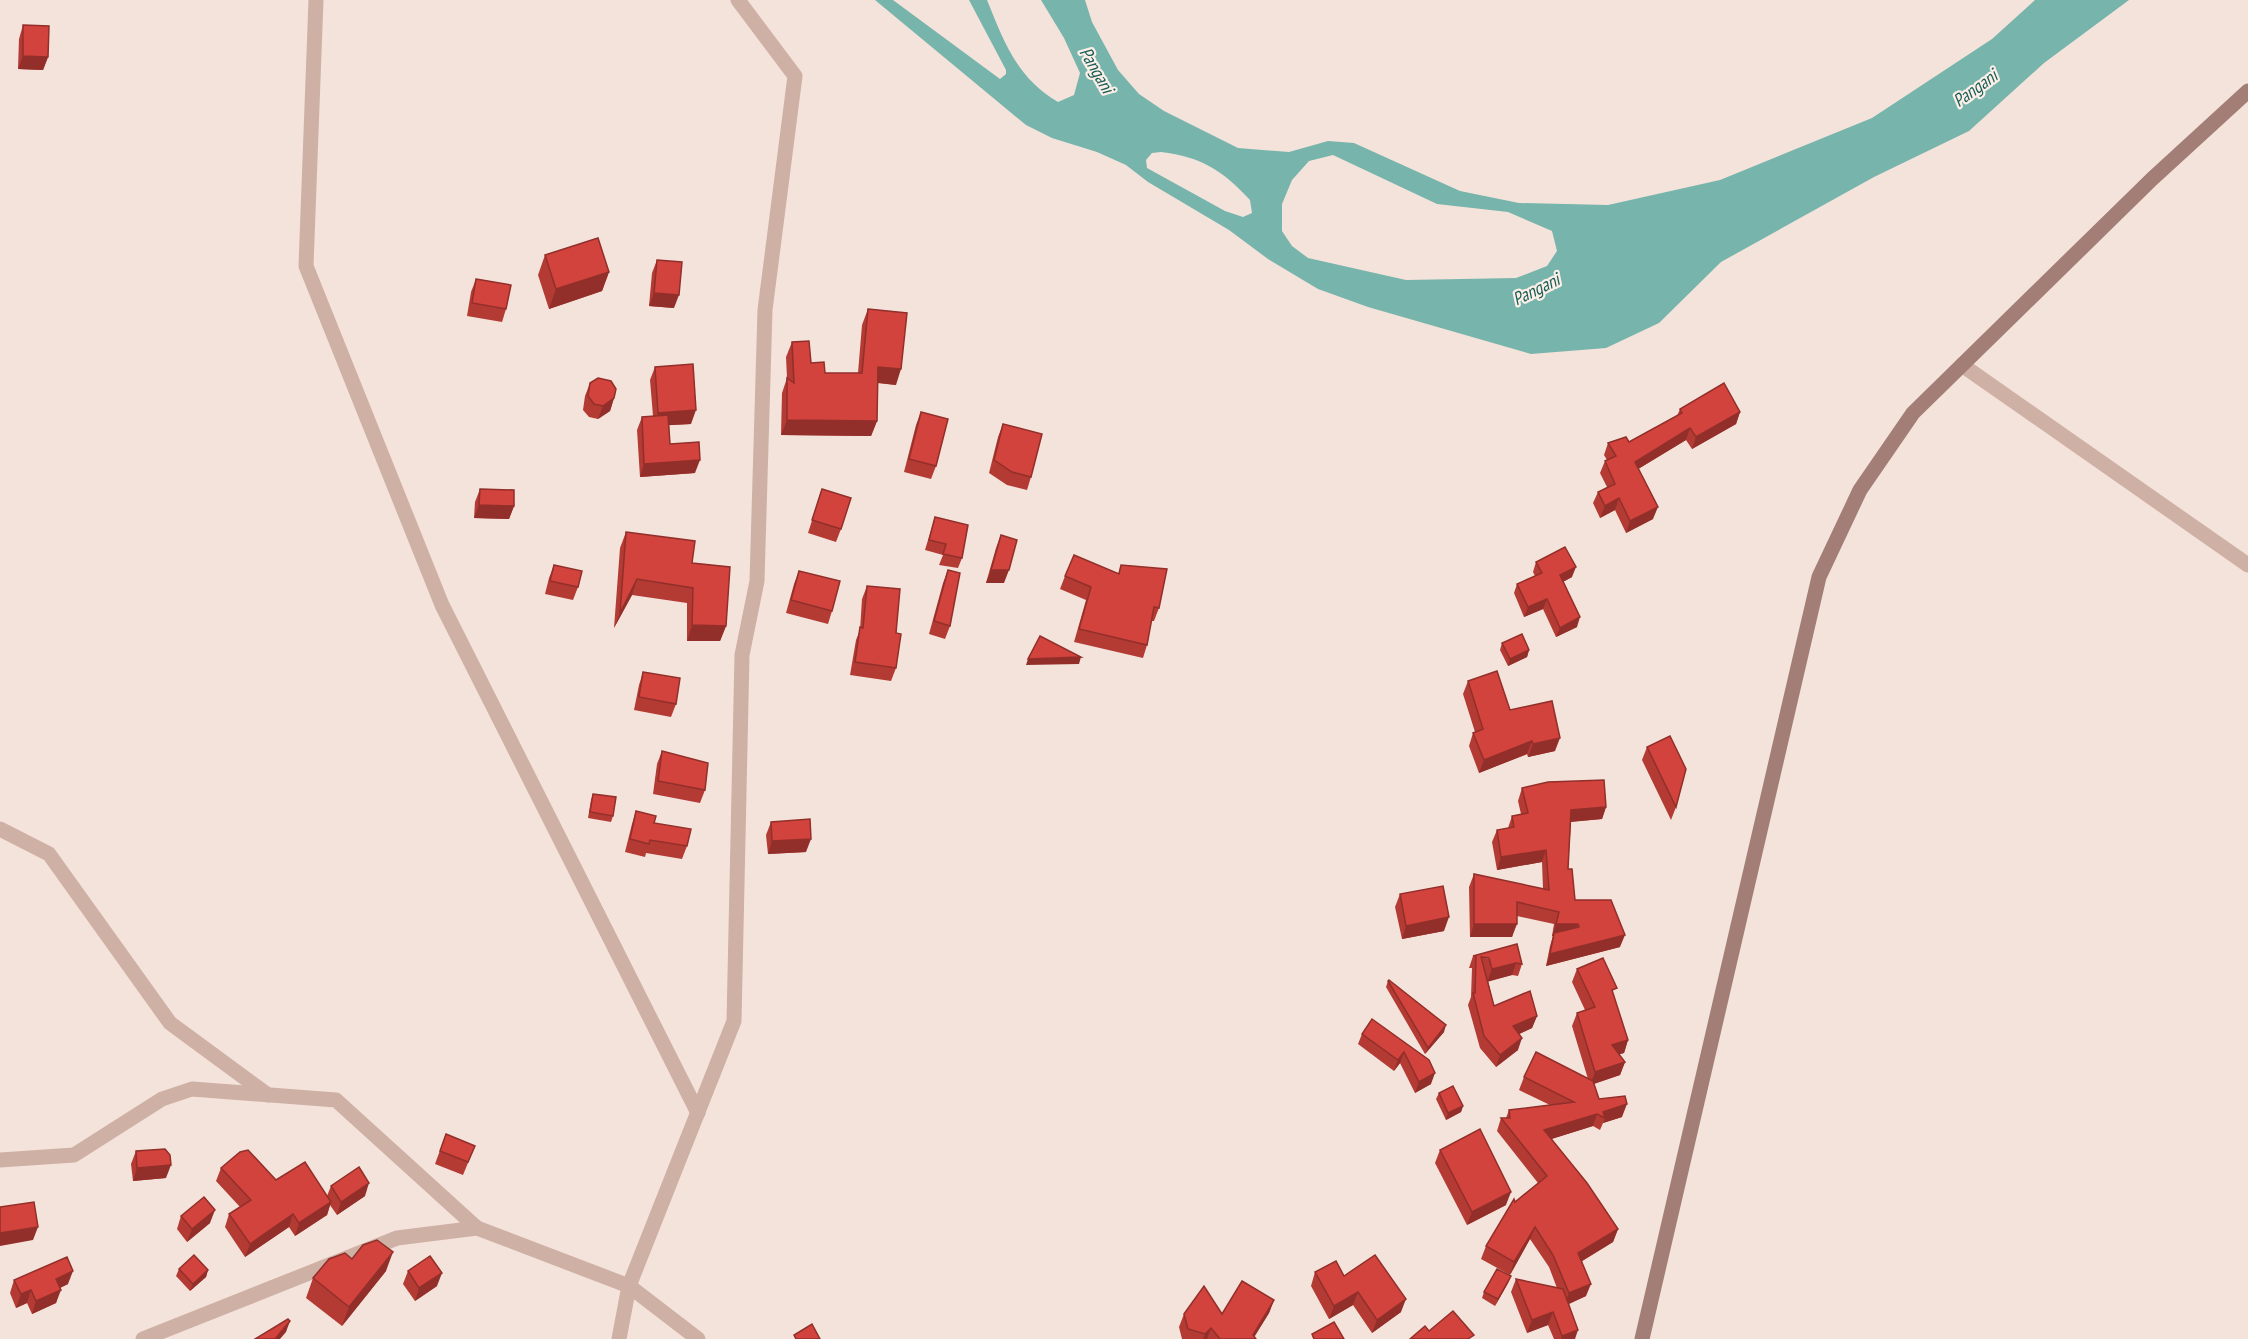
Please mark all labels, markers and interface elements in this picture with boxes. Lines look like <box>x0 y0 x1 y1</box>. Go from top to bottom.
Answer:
water label: Pangani <box>1075 43 1120 99</box>
water label: Pangani <box>1948 63 2003 112</box>
water label: Pangani <box>1509 267 1565 310</box>

